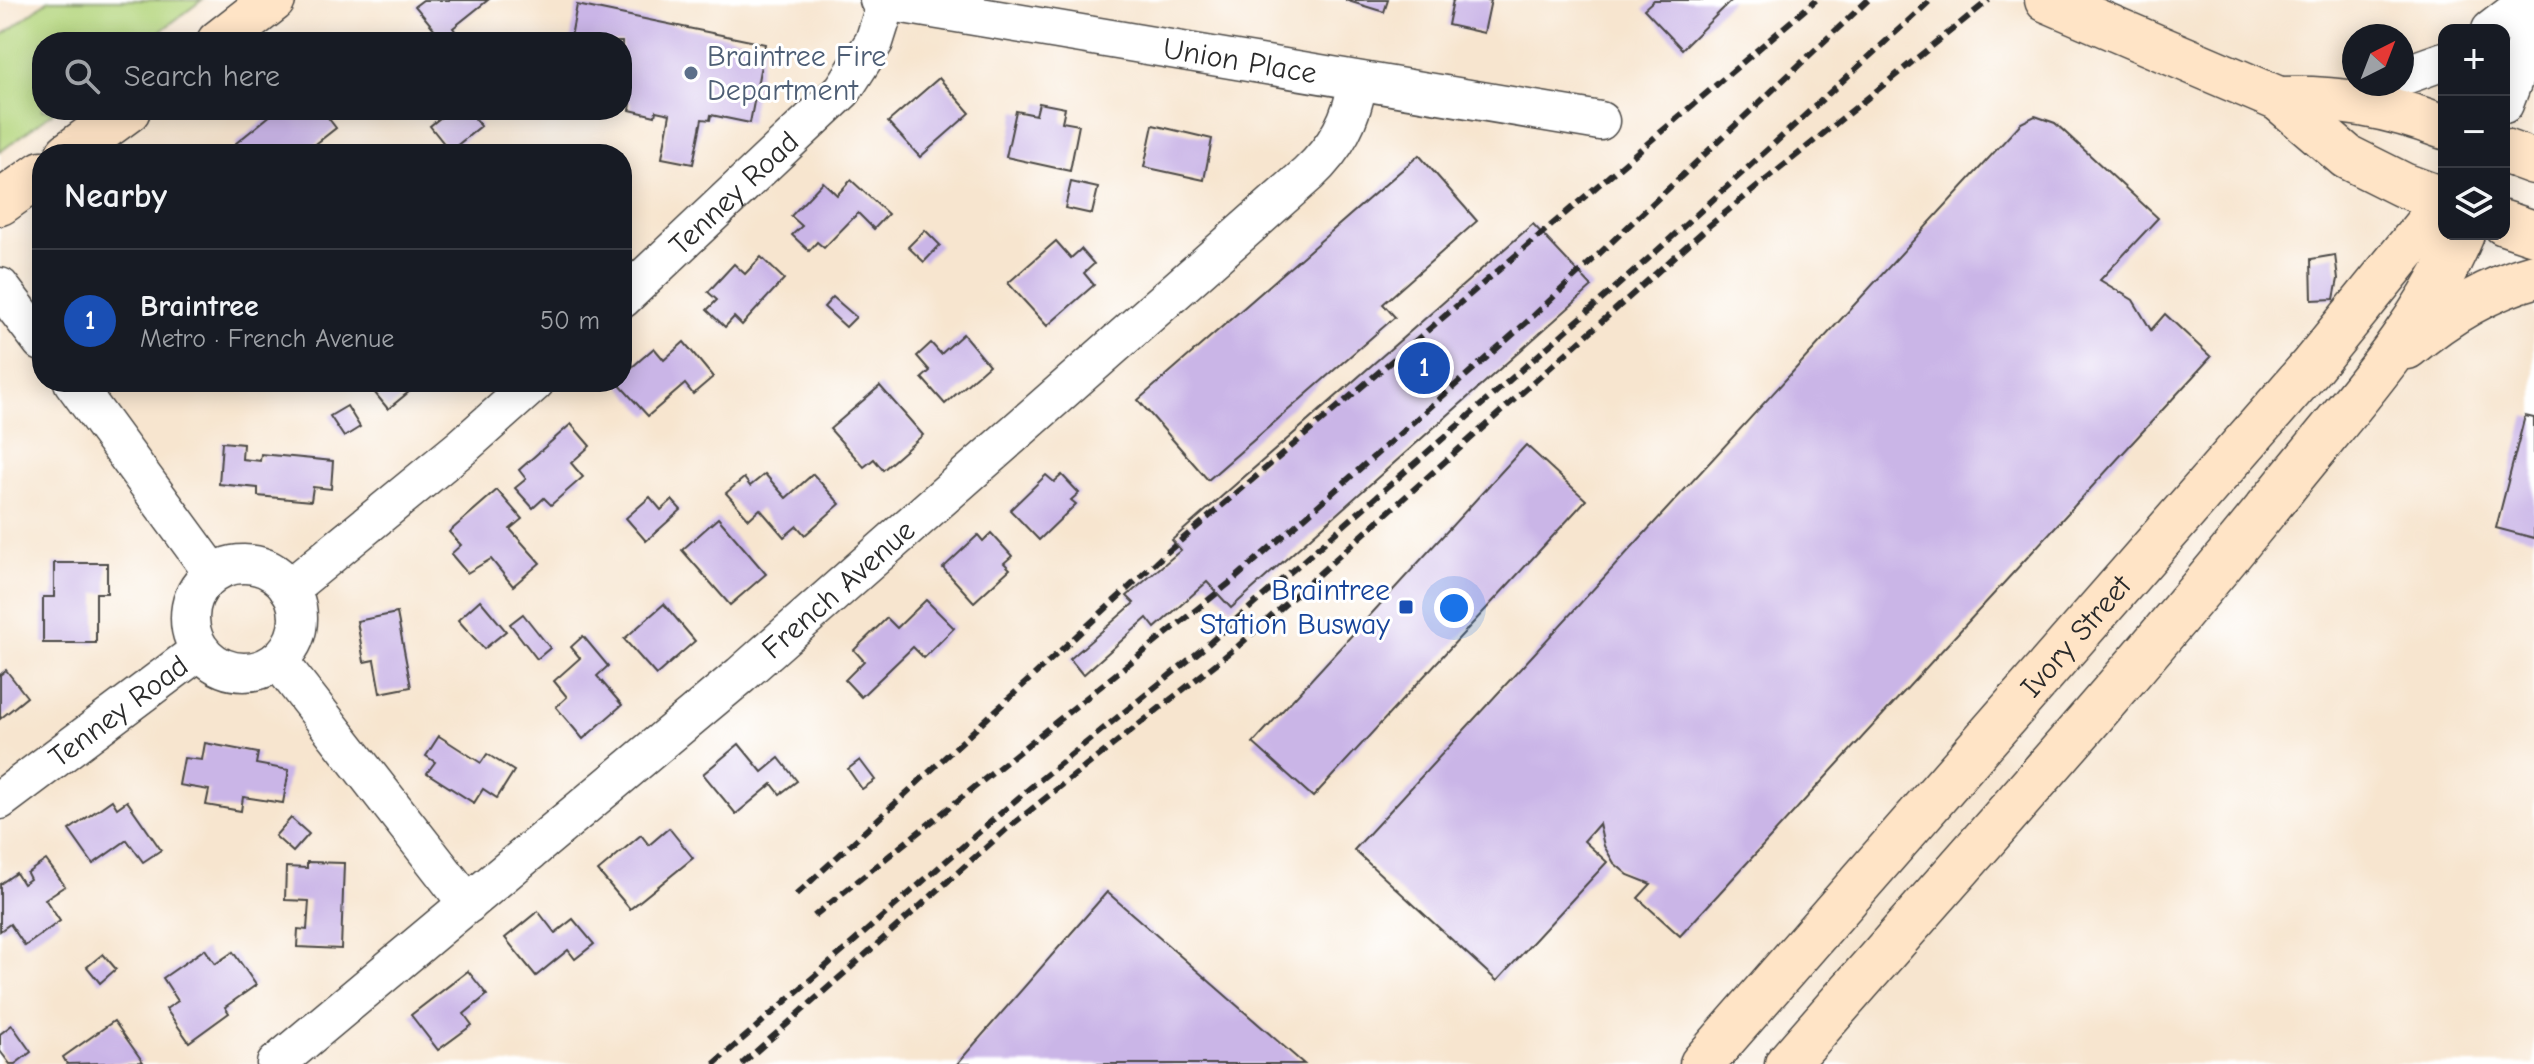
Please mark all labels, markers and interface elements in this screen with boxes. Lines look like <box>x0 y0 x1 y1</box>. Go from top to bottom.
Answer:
north arrow <box>2342 24 2414 96</box>
map controls <box>2438 24 2510 240</box>
button: + <box>2438 24 2510 96</box>
street label: Union Place <box>1161 31 1319 91</box>
search box <box>32 32 632 120</box>
place label: Braintree Fire Department <box>707 39 886 108</box>
icon: search <box>60 54 104 98</box>
text: Search here <box>124 59 280 94</box>
marker: Braintree Fire Department <box>682 64 700 82</box>
button: − <box>2438 96 2510 168</box>
street label: Tenney Road <box>662 124 806 263</box>
button: layers <box>2438 168 2510 240</box>
text: Nearby <box>64 176 167 216</box>
text: Braintree <box>140 289 259 324</box>
text: 1 <box>85 306 95 336</box>
text: 50 m <box>540 306 600 336</box>
text: Metro · French Avenue <box>140 324 394 354</box>
pin: 1 <box>1398 338 1450 398</box>
street label: French Avenue <box>755 513 922 666</box>
street label: Ivory Street <box>2013 567 2140 705</box>
place label: Braintree Station Busway <box>1200 573 1391 642</box>
your location <box>1434 588 1474 628</box>
marker: Braintree Station Busway <box>1397 598 1415 616</box>
street label: Tenney Road <box>42 648 195 775</box>

